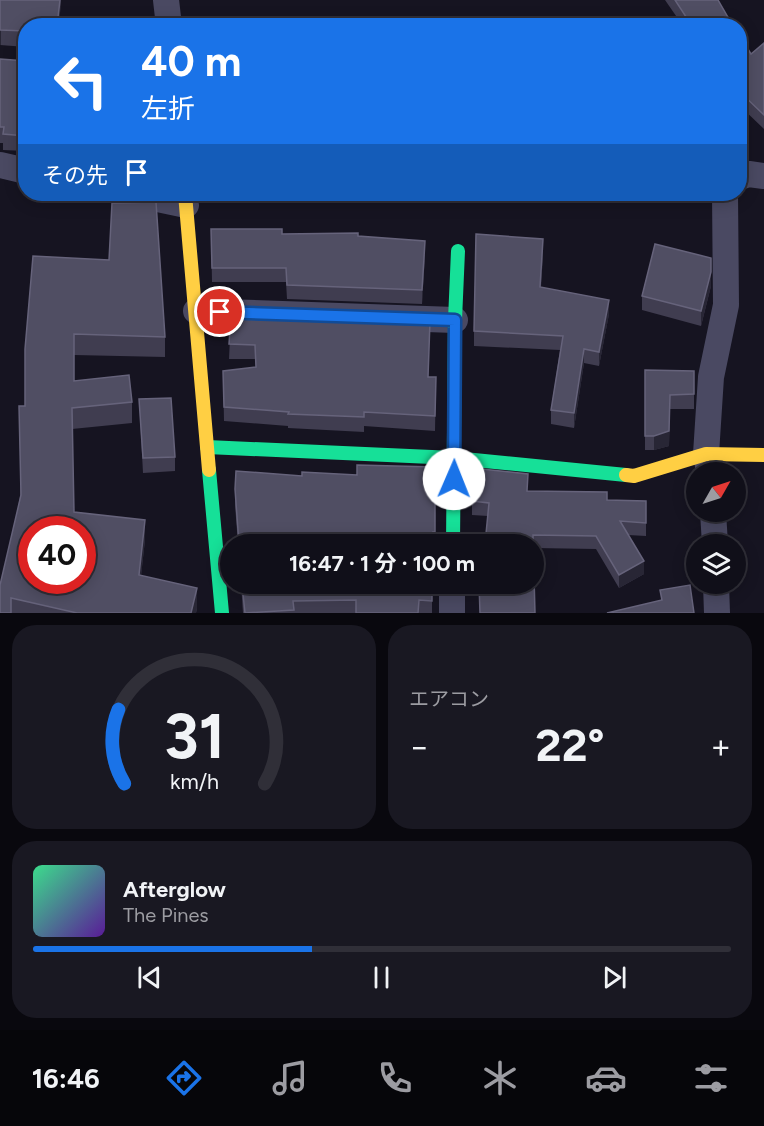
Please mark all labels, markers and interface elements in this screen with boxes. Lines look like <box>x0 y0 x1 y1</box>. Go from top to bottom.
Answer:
text: 40 m <box>141 36 241 87</box>
icon: left <box>42 42 120 120</box>
text: 左折 <box>141 92 195 125</box>
icon: arrive <box>120 156 153 189</box>
text: その先 <box>42 162 108 189</box>
pin <box>194 286 245 337</box>
icon: arrive <box>203 295 236 328</box>
position arrow <box>422 447 486 511</box>
north arrow <box>686 462 746 522</box>
map controls <box>686 462 746 594</box>
speed limit sign: 40 <box>18 516 96 594</box>
button: layers <box>686 534 746 594</box>
text: 16:47 · 1 分 · 100 m <box>289 550 475 577</box>
text: エアコン <box>409 687 489 711</box>
text: 31 <box>163 699 225 774</box>
text: 22° <box>535 718 605 772</box>
text: − <box>409 727 430 766</box>
text: + <box>710 727 731 766</box>
text: km/h <box>170 769 218 794</box>
text: Afterglow <box>123 876 226 903</box>
text: The Pines <box>123 903 209 927</box>
icon: previous <box>133 961 166 994</box>
icon: pause <box>365 961 398 994</box>
icon: next <box>598 961 631 994</box>
icon: directions <box>163 1057 205 1099</box>
icon: music <box>269 1057 311 1099</box>
icon: phone <box>374 1057 416 1099</box>
icon: climate <box>479 1057 521 1099</box>
icon: car <box>585 1057 627 1099</box>
icon: filters <box>690 1057 732 1099</box>
text: 16:46 <box>32 1062 100 1095</box>

